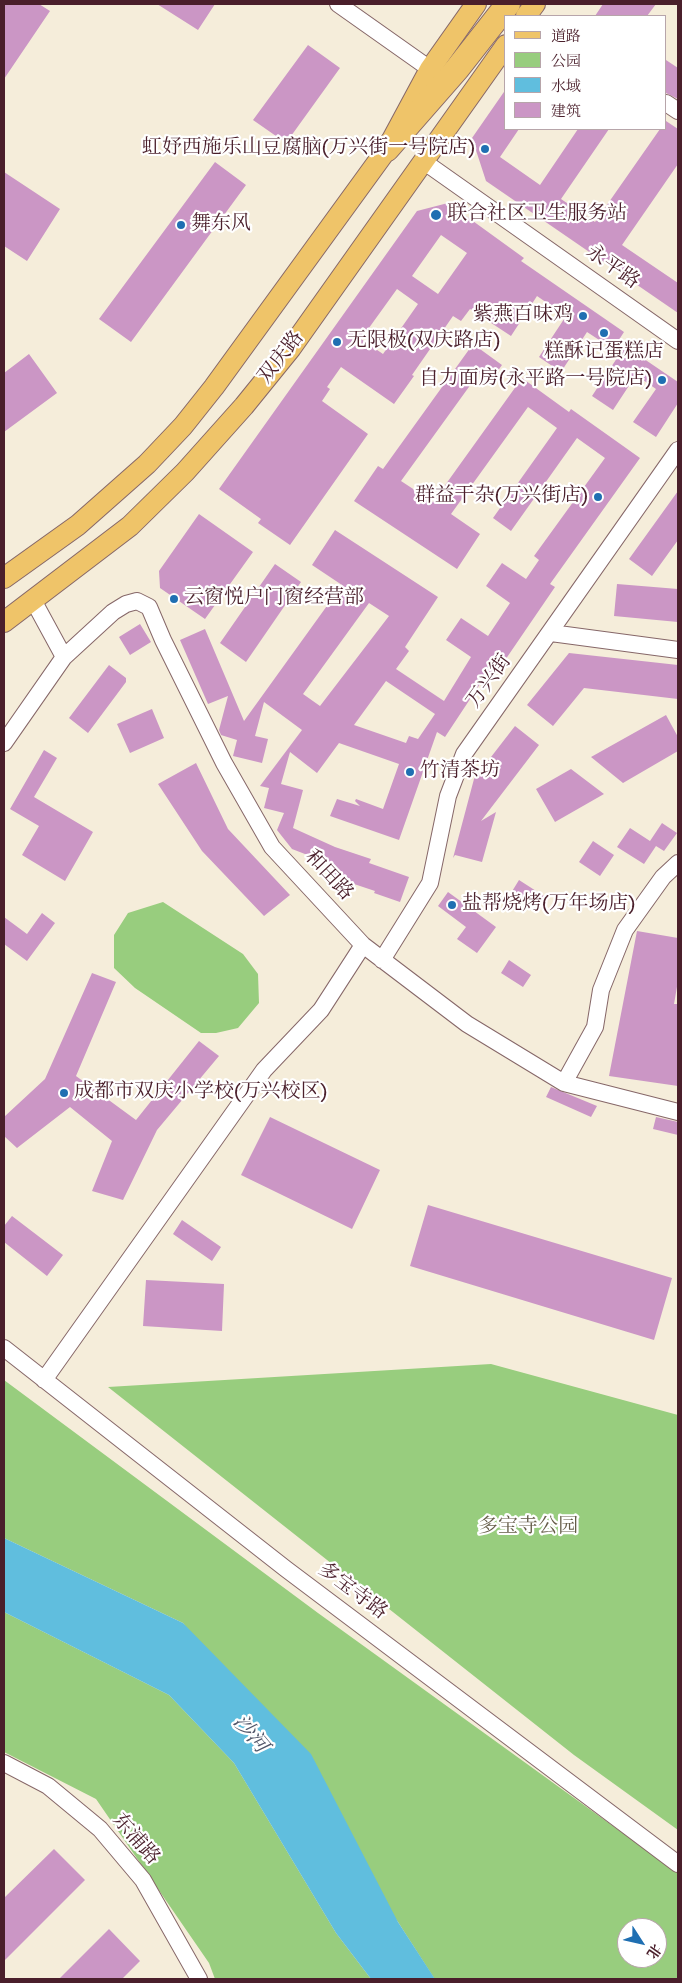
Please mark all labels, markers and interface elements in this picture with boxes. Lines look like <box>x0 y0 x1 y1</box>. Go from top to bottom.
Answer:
legend <box>504 15 667 130</box>
text: 道路 <box>551 27 581 46</box>
text: 公园 <box>551 52 581 71</box>
text: 水域 <box>551 77 581 96</box>
text: 建筑 <box>551 102 581 121</box>
place label: 虹妤西施乐山豆腐脑(万兴街一号院店) <box>142 137 475 161</box>
marker: 虹妤西施乐山豆腐脑(万兴街一号院店) <box>479 143 491 155</box>
place label: 联合社区卫生服务站 <box>447 203 627 227</box>
marker: 联合社区卫生服务站 <box>429 208 443 222</box>
place label: 舞东风 <box>191 213 251 237</box>
marker: 舞东风 <box>175 219 187 231</box>
street label: 永平路 <box>581 241 643 295</box>
place label: 紫燕百味鸡 <box>473 304 573 328</box>
marker: 紫燕百味鸡 <box>577 310 589 322</box>
street label: 双庆路 <box>254 327 310 389</box>
marker: 糕酥记蛋糕店 <box>598 327 610 339</box>
place label: 无限极(双庆路店) <box>347 330 500 354</box>
marker: 无限极(双庆路店) <box>331 336 343 348</box>
place label: 糕酥记蛋糕店 <box>544 341 664 365</box>
place label: 自力面房(永平路一号院店) <box>419 368 652 392</box>
marker: 自力面房(永平路一号院店) <box>656 374 668 386</box>
place label: 群益干杂(万兴街店) <box>415 485 588 509</box>
marker: 群益干杂(万兴街店) <box>592 491 604 503</box>
place label: 云窗悦户门窗经营部 <box>184 587 364 611</box>
marker: 云窗悦户门窗经营部 <box>168 593 180 605</box>
street label: 万兴街 <box>463 651 517 713</box>
place label: 竹清茶坊 <box>420 760 500 784</box>
marker: 竹清茶坊 <box>404 766 416 778</box>
street label: 和田路 <box>299 846 357 906</box>
place label: 盐帮烧烤(万年场店) <box>462 893 635 917</box>
marker: 盐帮烧烤(万年场店) <box>446 899 458 911</box>
place label: 成都市双庆小学校(万兴校区) <box>74 1081 327 1105</box>
marker: 成都市双庆小学校(万兴校区) <box>58 1087 70 1099</box>
park label: 多宝寺公园 <box>478 1516 578 1540</box>
street label: 多宝寺路 <box>313 1558 391 1626</box>
water label: 沙河 <box>226 1711 272 1759</box>
street label: 东浦路 <box>106 1809 164 1871</box>
north arrow <box>617 1918 667 1968</box>
text: 北 <box>642 1940 665 1962</box>

